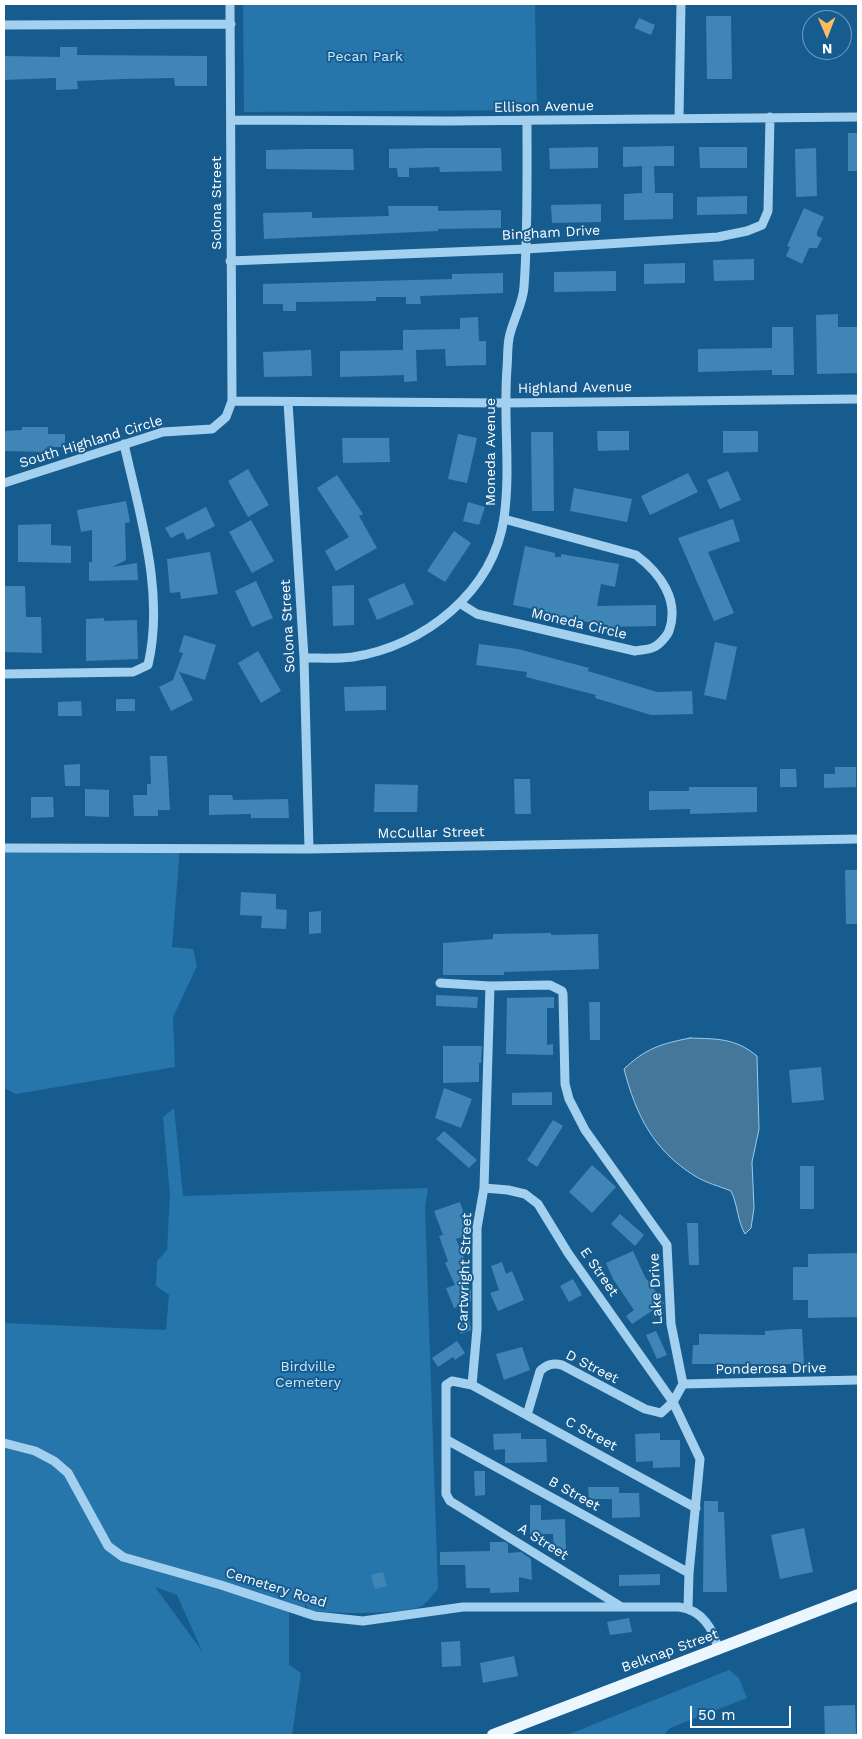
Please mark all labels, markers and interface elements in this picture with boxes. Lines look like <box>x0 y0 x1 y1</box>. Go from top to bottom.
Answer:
north arrow <box>802 10 852 60</box>
text: N <box>822 41 833 57</box>
park label: Pecan Park <box>327 49 403 65</box>
street label: Ellison Avenue <box>494 98 594 116</box>
street label: Solona Street <box>209 156 225 250</box>
street label: Bingham Drive <box>501 222 601 244</box>
street label: Highland Avenue <box>518 379 632 397</box>
street label: Moneda Avenue <box>483 398 499 506</box>
street label: South Highland Circle <box>17 412 165 472</box>
street label: Solona Street <box>277 579 299 673</box>
street label: Moneda Circle <box>530 605 628 643</box>
street label: McCullar Street <box>377 824 485 842</box>
street label: Cartwright Street <box>455 1212 475 1332</box>
street label: E Street <box>576 1244 622 1300</box>
street label: Lake Drive <box>646 1253 666 1325</box>
street label: D Street <box>563 1347 621 1387</box>
park label: Birdville Cemetery <box>275 1359 341 1391</box>
street label: Ponderosa Drive <box>715 1360 827 1378</box>
street label: C Street <box>562 1413 620 1455</box>
street label: B Street <box>545 1473 603 1515</box>
street label: A Street <box>515 1520 571 1564</box>
street label: Cemetery Road <box>223 1565 329 1611</box>
street label: Belknap Street <box>619 1626 721 1676</box>
scale bar <box>692 1696 793 1728</box>
text: 50 m <box>698 1706 735 1724</box>

